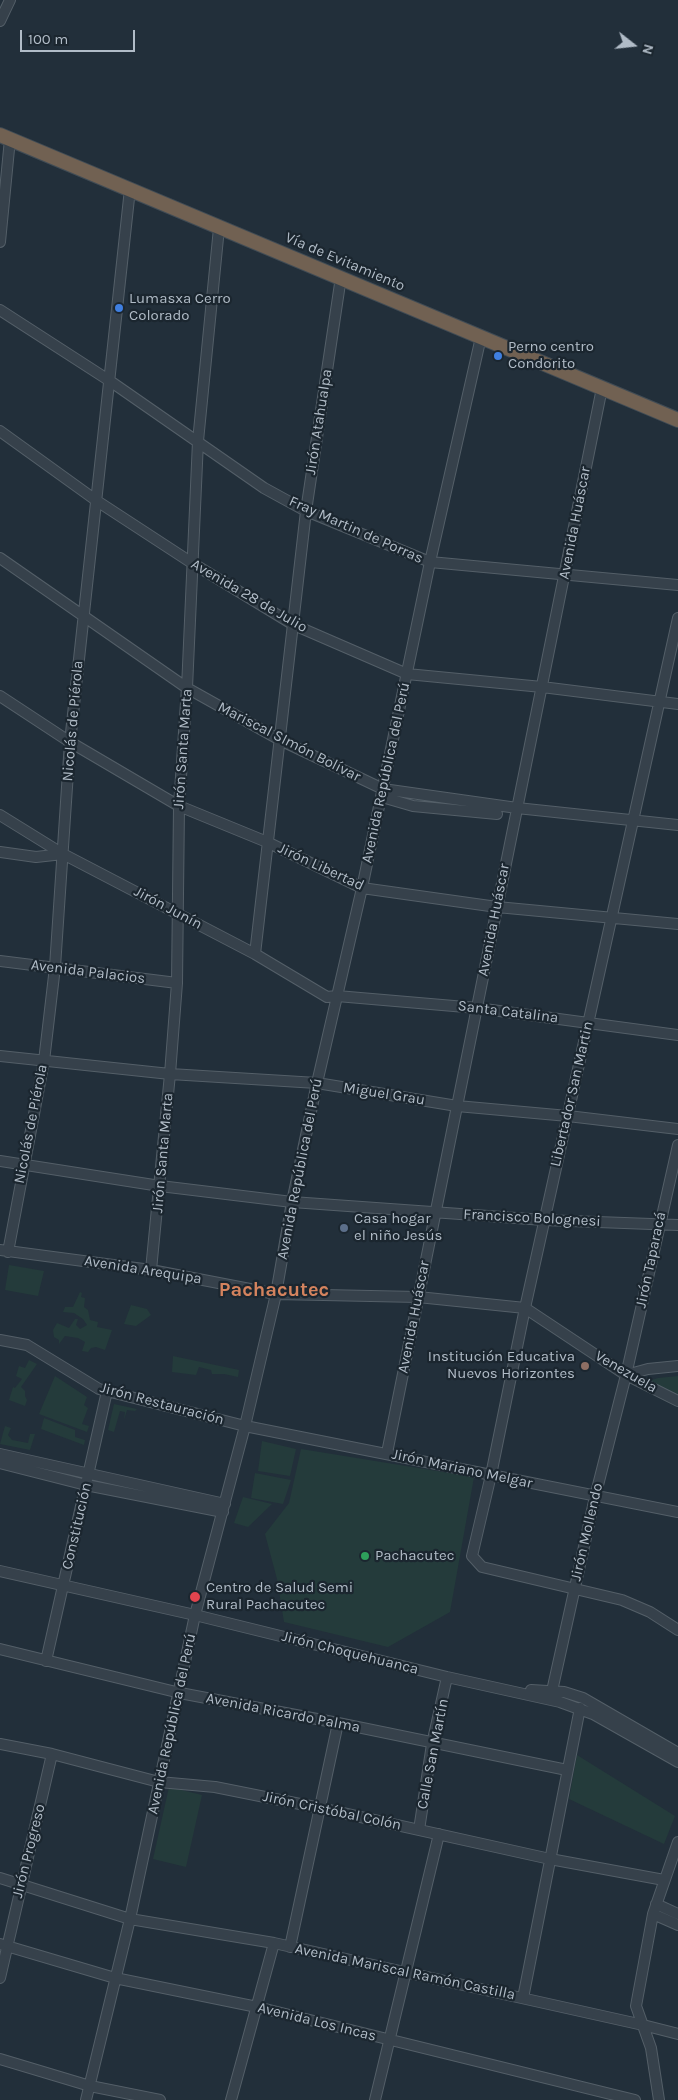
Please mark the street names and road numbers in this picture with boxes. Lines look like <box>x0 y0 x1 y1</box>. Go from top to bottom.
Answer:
street label: Vía de Evitamiento <box>282 229 408 295</box>
street label: Jirón Atahualpa <box>302 368 336 476</box>
street label: Avenida Huáscar <box>555 465 595 581</box>
street label: Fray Martin de Porras <box>286 492 426 568</box>
street label: Avenida 28 de Julio <box>188 555 310 637</box>
street label: Nicolás de Piérola <box>59 660 87 782</box>
street label: Avenida República del Perú <box>358 681 414 865</box>
street label: Jirón Santa Marta <box>170 688 196 810</box>
street label: Mariscal SImón Bolívar <box>215 698 363 786</box>
street label: Jirón Libertad <box>275 839 367 895</box>
street label: Avenida Huáscar <box>474 862 514 978</box>
street label: Jirón Junín <box>131 883 205 933</box>
street label: Avenida Palacios <box>30 956 146 988</box>
street label: Santa Catalina <box>457 997 559 1027</box>
street label: Libertador San Martin <box>546 1019 598 1169</box>
street label: Nicolás de Piérola <box>11 1063 51 1185</box>
street label: Avenida República del Perú <box>274 1077 326 1261</box>
street label: Miguel Grau <box>342 1079 426 1109</box>
street label: Jirón Santa Marta <box>149 1092 177 1214</box>
street label: Francisco Bolognesi <box>463 1205 601 1231</box>
street label: Jirón Taparacá <box>632 1210 670 1310</box>
street label: Avenida Arequipa <box>83 1252 203 1288</box>
street label: Avenida Huáscar <box>394 1259 434 1375</box>
street label: Venezuela <box>592 1347 660 1397</box>
street label: Jirón Restauración <box>98 1379 226 1429</box>
street label: Jirón Mariano Melgar <box>390 1445 534 1493</box>
street label: Constitución <box>58 1481 96 1571</box>
street label: Jirón Mollendo <box>567 1481 607 1583</box>
street label: Jirón Choquehuanca <box>280 1627 420 1679</box>
street label: Avenida República del Perú <box>144 1632 200 1816</box>
street label: Avenida Ricardo Palma <box>204 1689 362 1737</box>
street label: Calle San Martín <box>413 1697 453 1811</box>
street label: Jirón Cristóbal Colón <box>261 1788 403 1834</box>
street label: Jirón Progreso <box>9 1802 49 1900</box>
street label: Avenida Mariscal Ramón Castilla <box>293 1940 517 2004</box>
street label: Avenida Los Incas <box>256 1999 378 2045</box>

